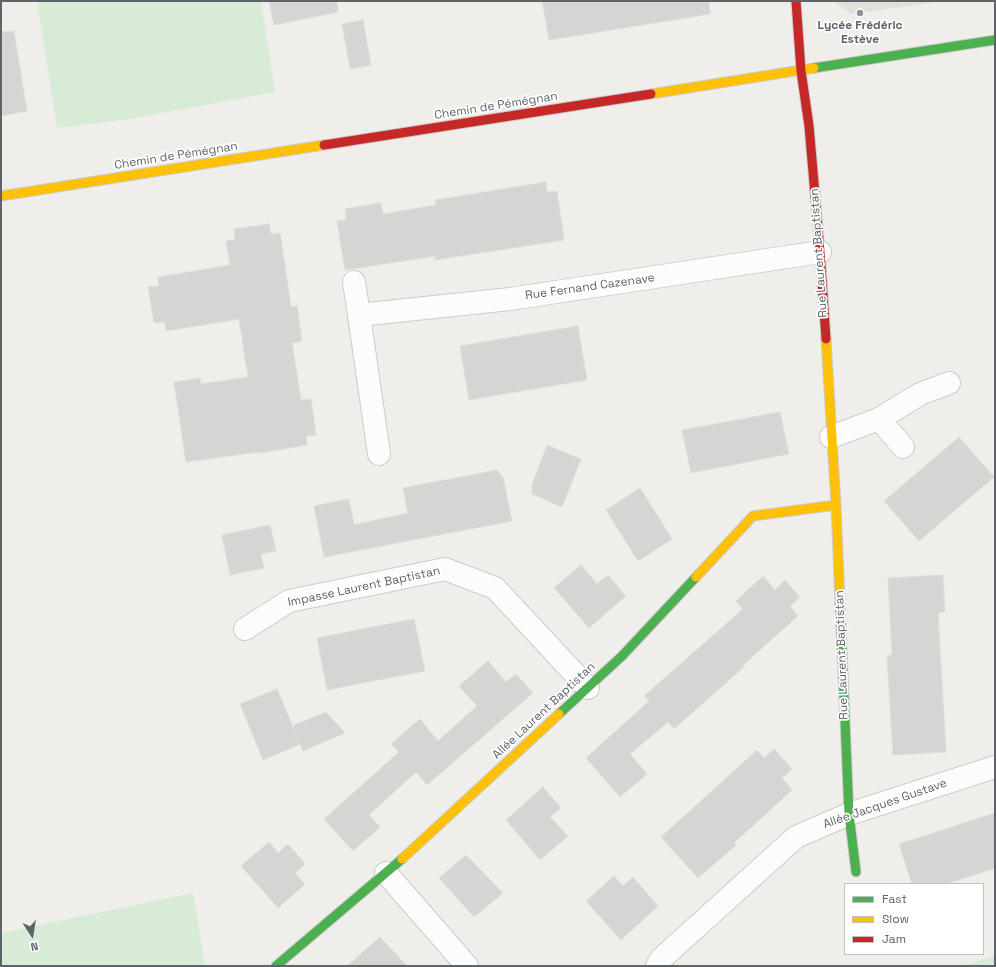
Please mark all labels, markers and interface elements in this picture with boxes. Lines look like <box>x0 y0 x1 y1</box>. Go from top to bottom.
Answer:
marker: Lycée Frédéric Estève <box>855 8 865 18</box>
place label: Lycée Frédéric Estève <box>817 19 903 47</box>
street label: Chemin de Pémégnan <box>433 89 559 123</box>
street label: Chemin de Pémégnan <box>113 139 239 173</box>
street label: Rue Laurent Baptistan <box>807 188 831 318</box>
street label: Rue Fernand Cazenave <box>524 271 656 303</box>
street label: Impasse Laurent Baptistan <box>287 564 441 610</box>
street label: Rue Laurent Baptistan <box>833 590 851 720</box>
street label: Allée Laurent Baptistan <box>490 660 598 762</box>
street label: Allée Jacques Gustave <box>821 776 949 832</box>
legend <box>844 883 984 955</box>
text: Fast <box>882 891 907 907</box>
text: Slow <box>882 911 909 927</box>
north arrow <box>12 915 52 955</box>
text: Jam <box>882 931 906 947</box>
text: N <box>29 939 40 954</box>

